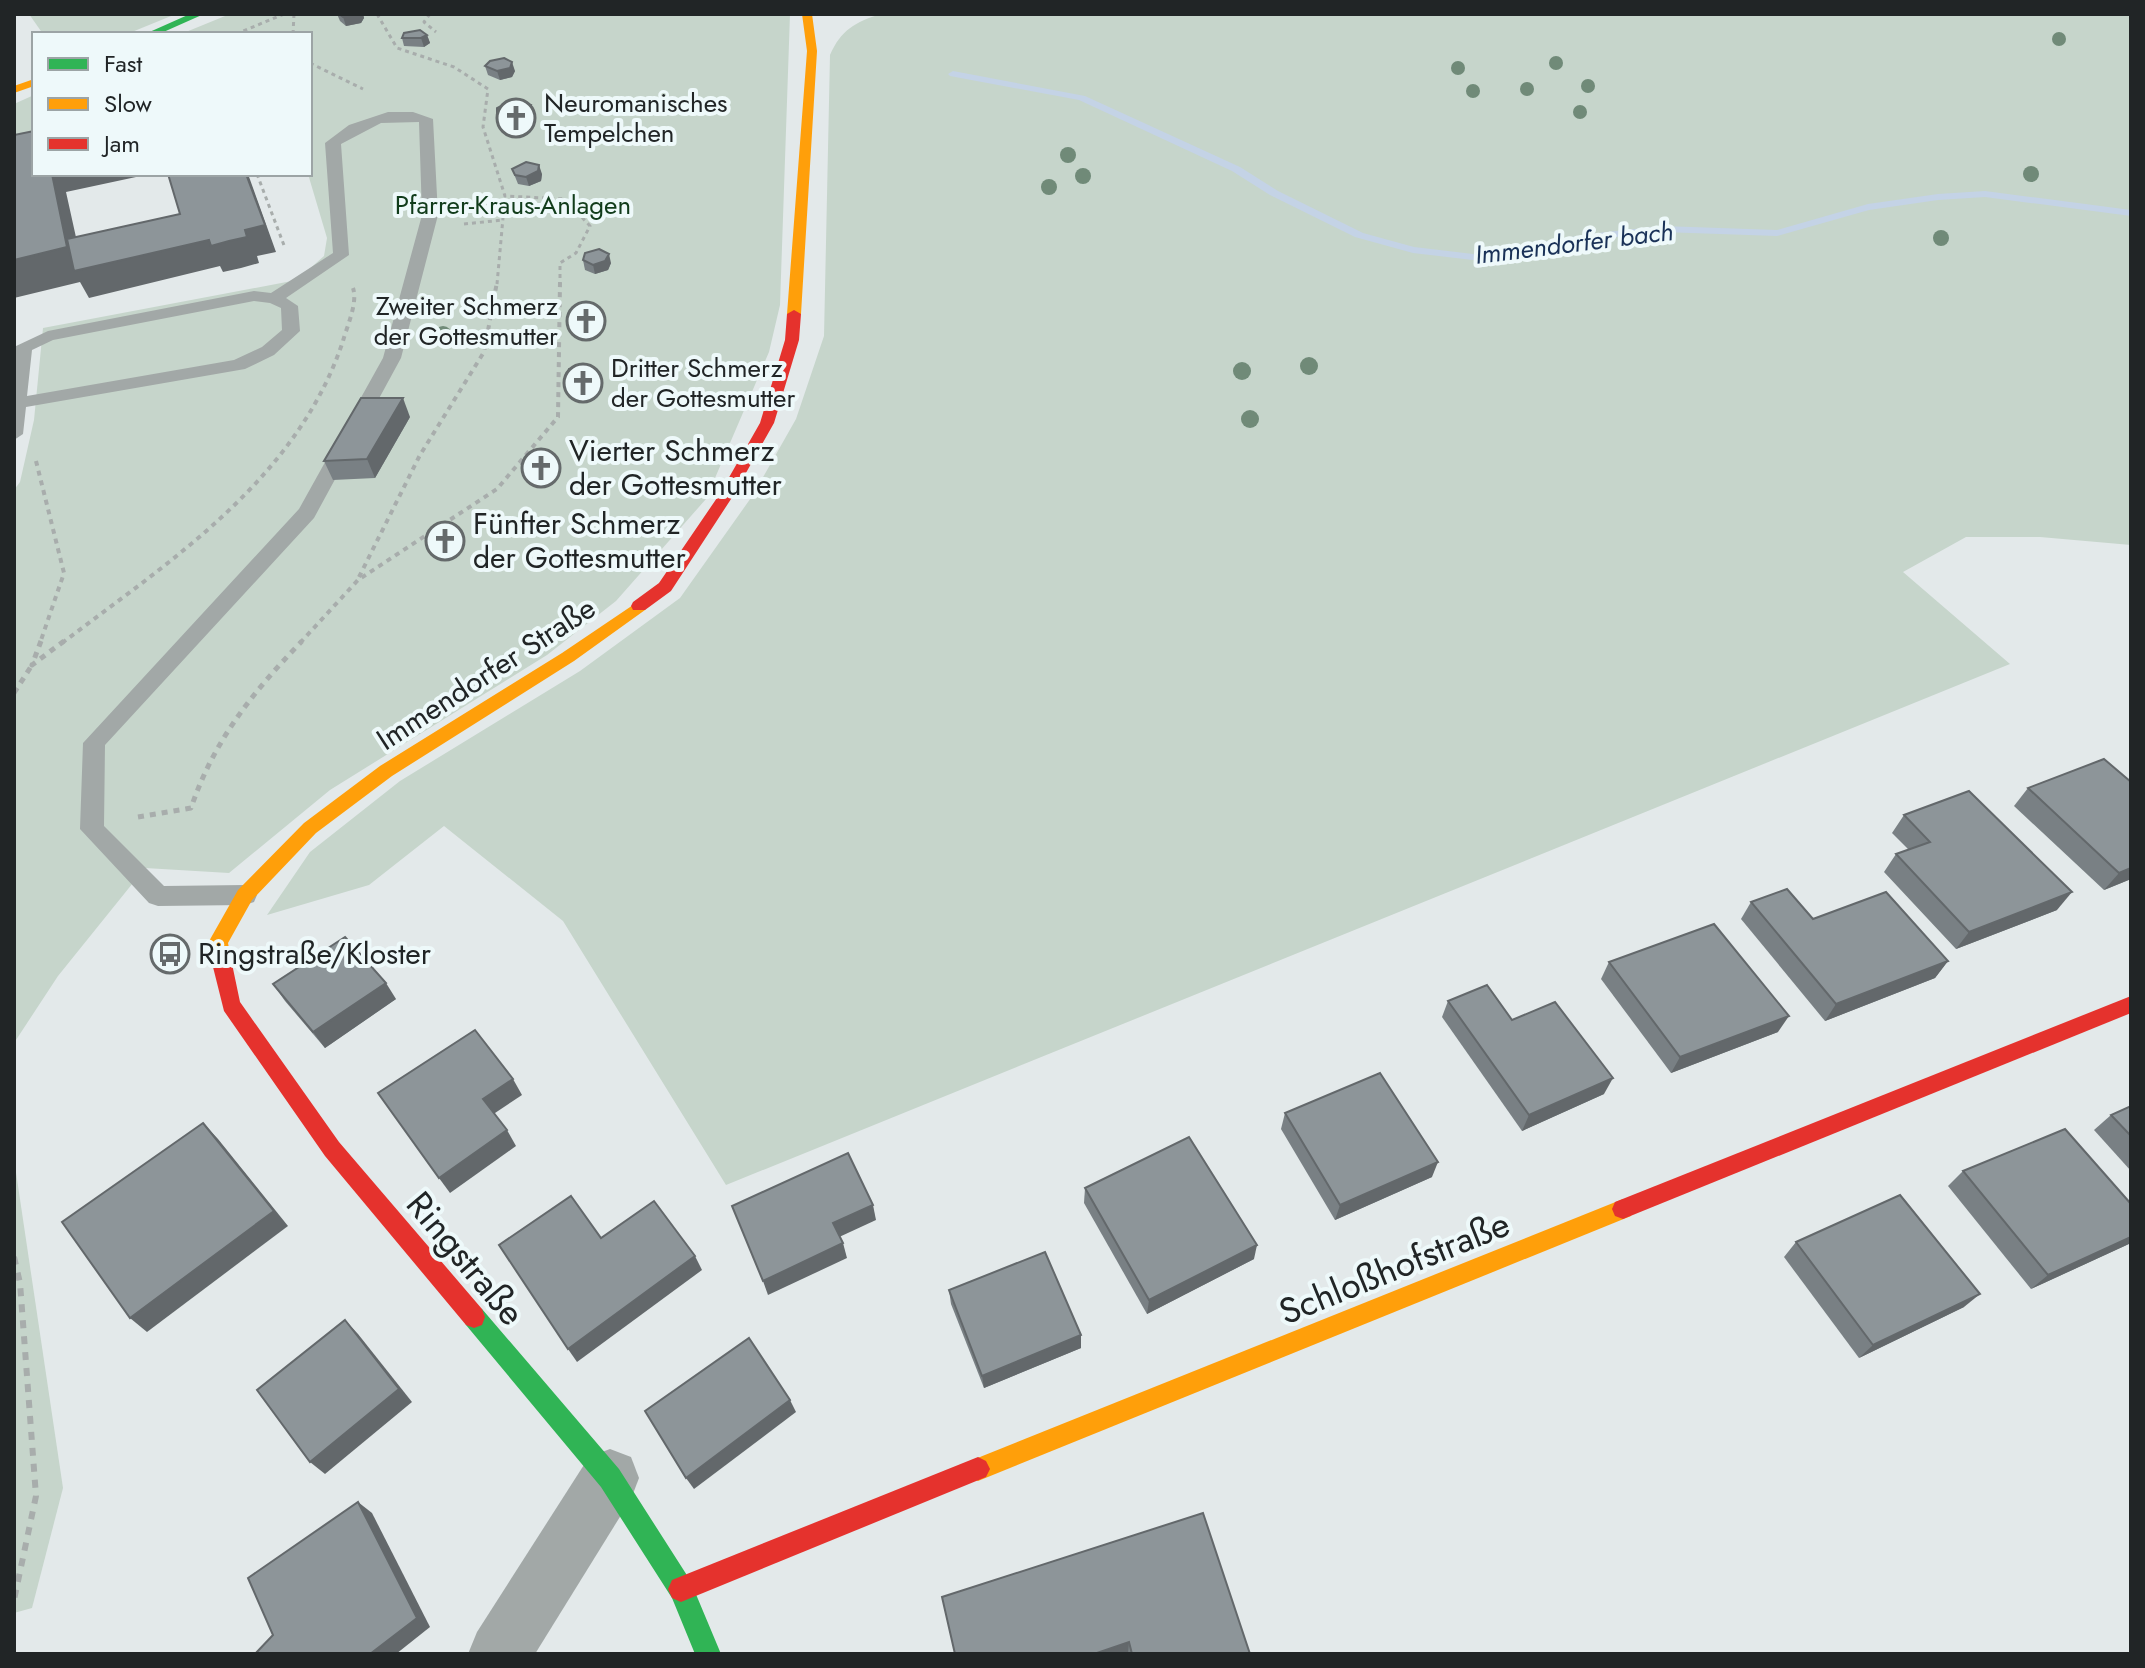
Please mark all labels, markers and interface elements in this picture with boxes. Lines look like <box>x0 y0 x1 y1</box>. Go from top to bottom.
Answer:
legend <box>32 32 312 176</box>
text: Fast <box>104 46 142 81</box>
place label: Neuromanisches Tempelchen <box>544 84 728 152</box>
text: Slow <box>104 86 152 121</box>
church icon: Neuromanisches Tempelchen <box>495 97 537 139</box>
text: Jam <box>101 126 140 161</box>
park label: Pfarrer-Kraus-Anlagen <box>395 186 631 224</box>
water label: Immendorfer bach <box>1473 212 1675 274</box>
place label: Zweiter Schmerz der Gottesmutter <box>374 287 558 355</box>
church icon: Zweiter Schmerz der Gottesmutter <box>565 300 607 342</box>
place label: Dritter Schmerz der Gottesmutter <box>611 349 795 417</box>
church icon: Dritter Schmerz der Gottesmutter <box>562 362 604 404</box>
place label: Vierter Schmerz der Gottesmutter <box>569 429 782 506</box>
church icon: Vierter Schmerz der Gottesmutter <box>520 447 562 489</box>
place label: Fünfter Schmerz der Gottesmutter <box>473 502 686 579</box>
church icon: Fünfter Schmerz der Gottesmutter <box>424 520 466 562</box>
street label: Immendorfer Straße <box>368 587 604 761</box>
place label: Ringstraße/Kloster <box>198 932 432 975</box>
bus stop icon: Ringstraße/Kloster <box>149 933 191 975</box>
street label: Ringstraße <box>394 1180 538 1336</box>
street label: Schloßhofstraße <box>1271 1197 1517 1337</box>

